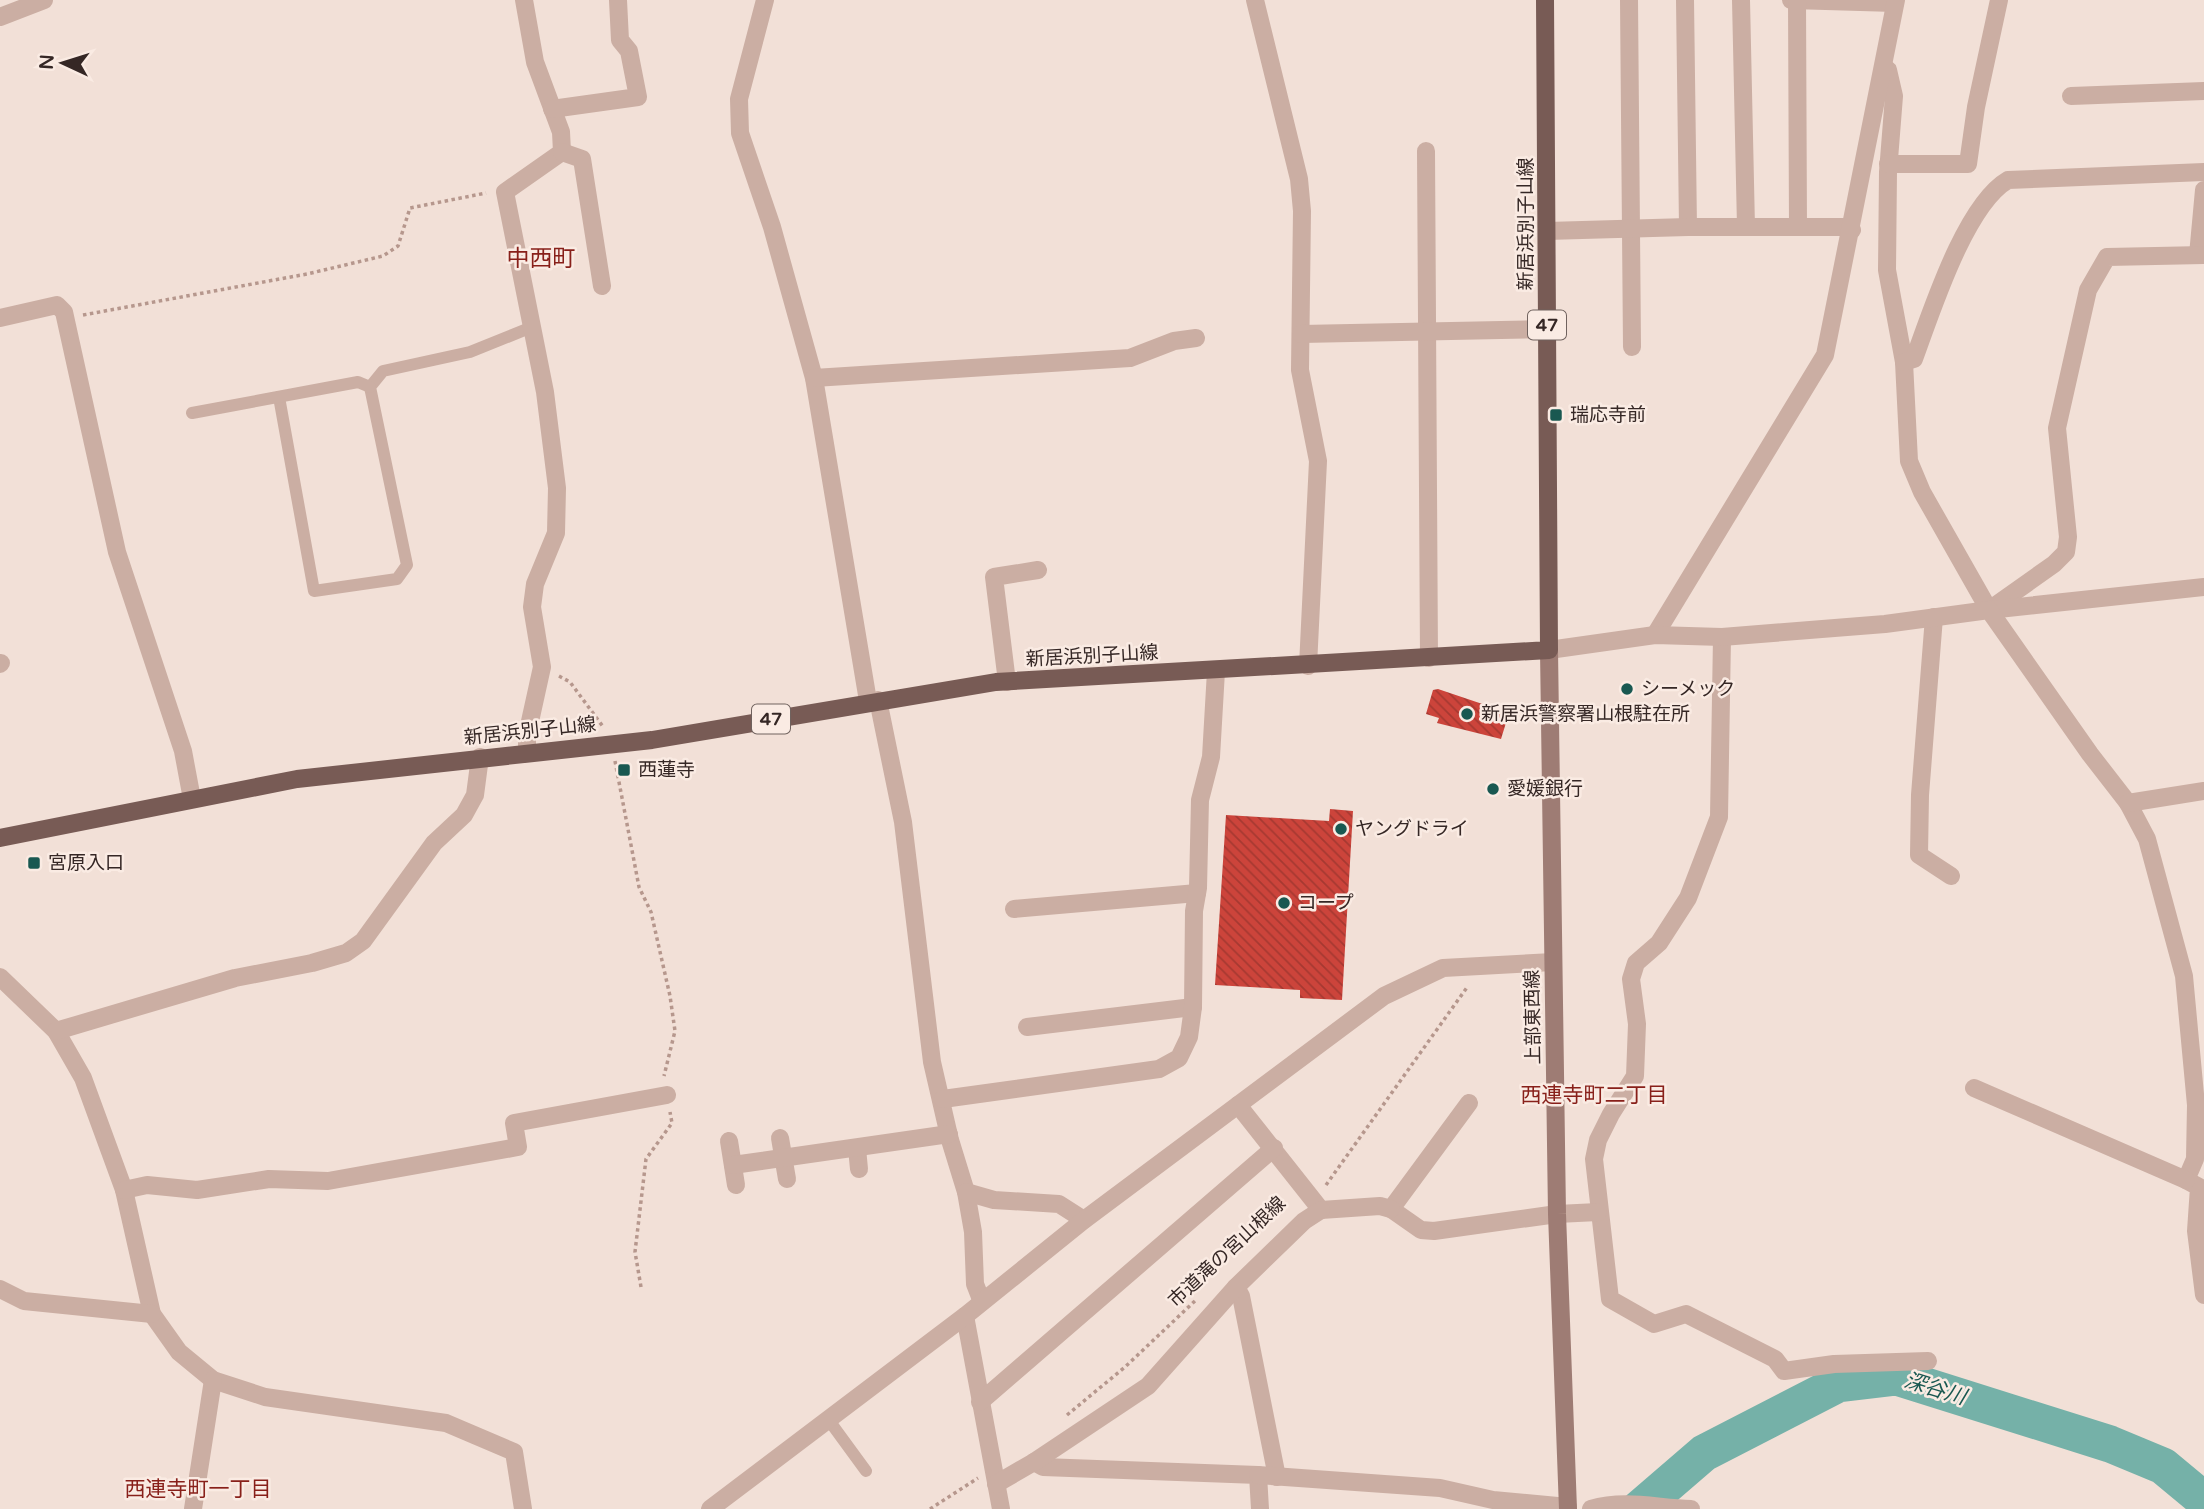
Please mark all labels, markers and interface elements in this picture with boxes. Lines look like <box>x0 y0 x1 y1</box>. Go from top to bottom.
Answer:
north arrow <box>28 28 98 98</box>
text: N <box>36 54 59 70</box>
street label: 新居浜別子山線 <box>1515 157 1537 291</box>
district label: 中西町 <box>507 245 576 273</box>
road number: 47 <box>1528 310 1566 340</box>
place label: 瑞応寺前 <box>1570 404 1646 426</box>
marker: 瑞応寺前 <box>1548 407 1564 423</box>
street label: 新居浜別子山線 <box>1025 642 1159 670</box>
place label: シーメック <box>1641 678 1735 700</box>
marker: シーメック <box>1619 681 1635 697</box>
place label: 新居浜警察署山根駐在所 <box>1481 703 1690 725</box>
road number: 47 <box>752 704 790 734</box>
marker: 新居浜警察署山根駐在所 <box>1459 706 1475 722</box>
street label: 新居浜別子山線 <box>463 713 597 749</box>
place label: 西蓮寺 <box>638 759 695 781</box>
marker: 西蓮寺 <box>616 762 632 778</box>
place label: 愛媛銀行 <box>1507 778 1583 800</box>
marker: 愛媛銀行 <box>1485 781 1501 797</box>
place label: ヤングドライ <box>1355 818 1469 840</box>
marker: ヤングドライ <box>1333 821 1349 837</box>
place label: 宮原入口 <box>48 852 124 874</box>
marker: 宮原入口 <box>26 855 42 871</box>
place label: コープ <box>1298 892 1354 914</box>
marker: コープ <box>1276 895 1292 911</box>
street label: 上部東西線 <box>1521 969 1545 1065</box>
district label: 西連寺町二丁目 <box>1521 1083 1668 1108</box>
street label: 市道滝の宮山根線 <box>1164 1192 1290 1312</box>
water label: 深谷川 <box>1901 1368 1971 1411</box>
district label: 西連寺町一丁目 <box>125 1477 272 1502</box>

